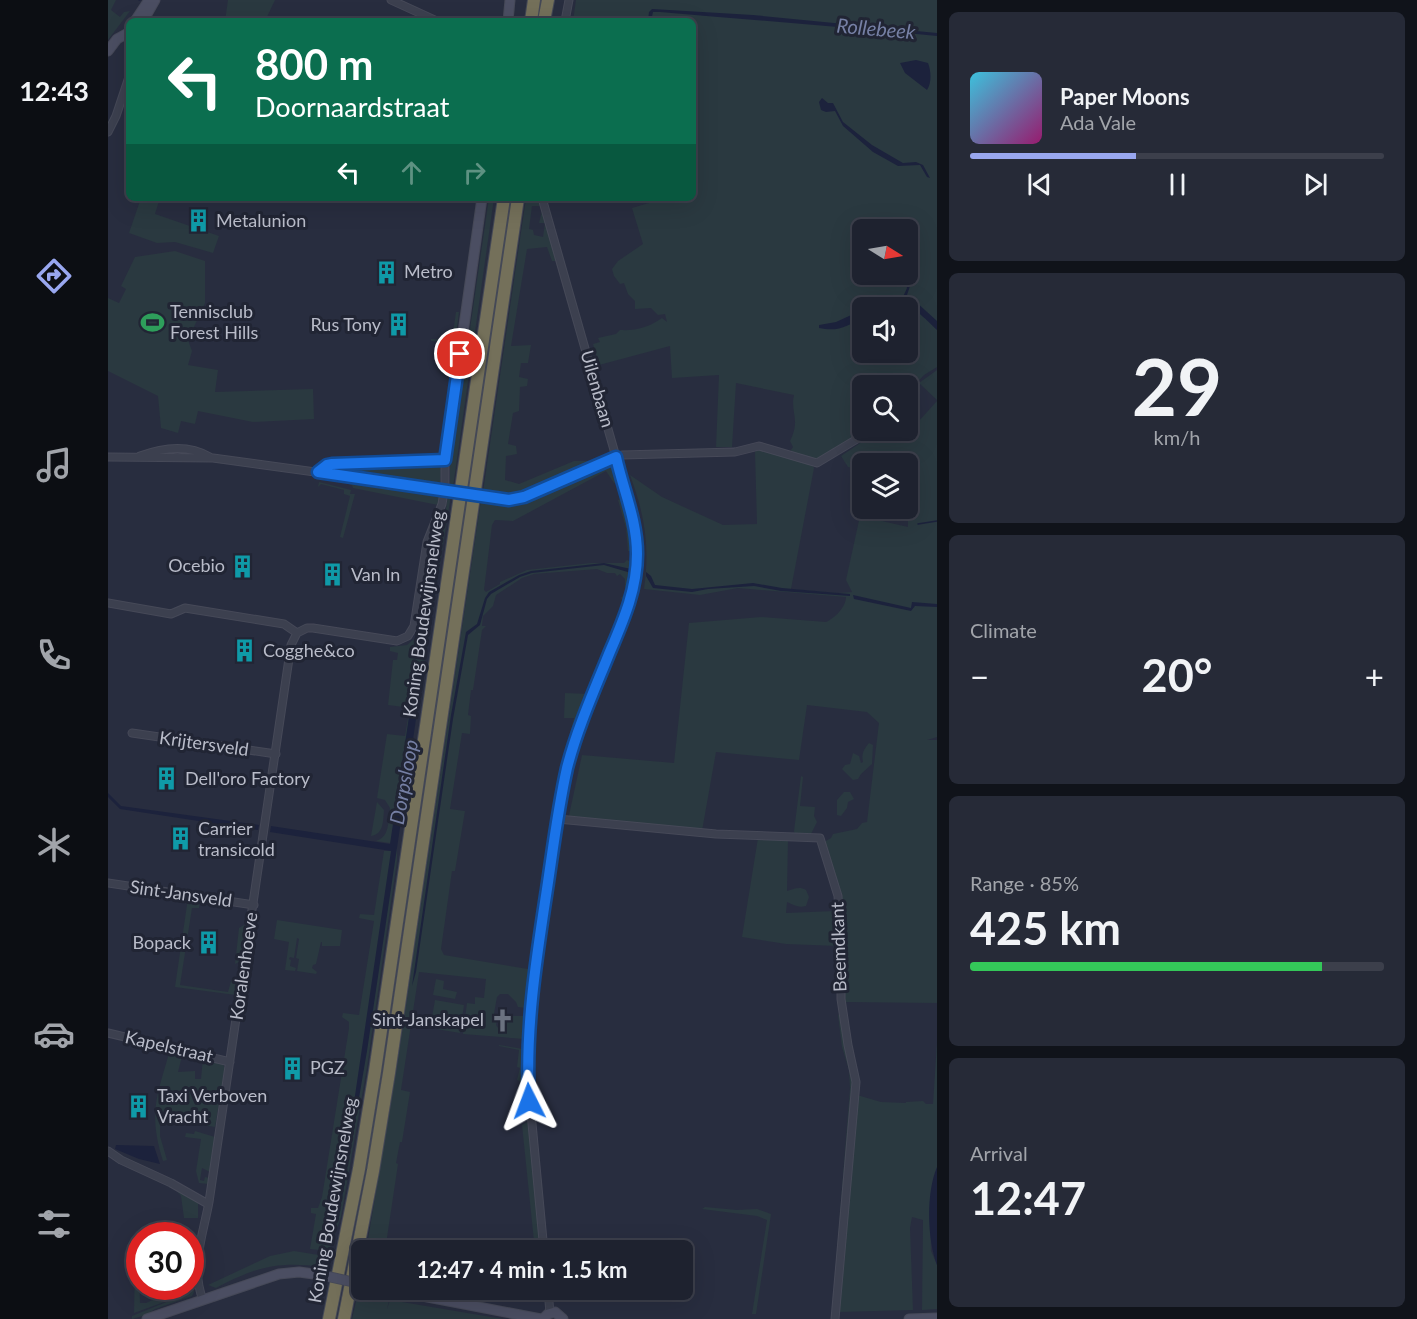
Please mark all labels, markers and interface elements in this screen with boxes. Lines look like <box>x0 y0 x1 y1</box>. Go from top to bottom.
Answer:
water label: Rollebeek <box>836 13 917 43</box>
text: 800 m <box>255 39 373 89</box>
icon: left <box>156 42 234 120</box>
text: 12:43 <box>19 74 89 107</box>
text: Paper Moons <box>1060 83 1190 110</box>
text: Doornaardstraat <box>255 90 449 123</box>
text: Ada Vale <box>1060 110 1136 134</box>
icon: left <box>332 156 365 189</box>
icon: ahead <box>395 156 428 189</box>
icon: right <box>458 156 491 189</box>
icon: previous <box>1023 168 1056 201</box>
icon: pause <box>1161 168 1194 201</box>
icon: next <box>1299 168 1332 201</box>
building icon: Metalunion <box>185 208 211 234</box>
place label: Metalunion <box>216 209 306 231</box>
north arrow <box>852 219 918 285</box>
map controls <box>852 219 918 519</box>
icon: directions <box>33 255 75 297</box>
building icon: Metro <box>373 259 399 285</box>
place label: Metro <box>404 260 453 282</box>
button: sound <box>852 297 918 363</box>
place label: Tennisclub Forest Hills <box>170 300 259 343</box>
sports icon: Tennisclub Forest Hills <box>139 309 165 335</box>
building icon: Rus Tony <box>386 312 412 338</box>
place label: Rus Tony <box>310 313 382 335</box>
pin <box>434 328 485 379</box>
icon: arrive <box>443 337 476 370</box>
text: 29 <box>1132 339 1222 433</box>
street label: Uilenbaan <box>576 348 619 430</box>
button: search <box>852 375 918 441</box>
text: km/h <box>1154 425 1200 449</box>
icon: music <box>33 444 75 486</box>
button: layers <box>852 453 918 519</box>
street label: Koning Boudewijnsnelweg <box>398 509 448 719</box>
building icon: Ocebio <box>230 553 256 579</box>
place label: Ocebio <box>168 554 225 576</box>
building icon: Van In <box>320 562 346 588</box>
place label: Van In <box>351 563 400 585</box>
text: Climate <box>970 618 1037 642</box>
icon: phone <box>33 634 75 676</box>
building icon: Cogghe&co <box>232 638 258 664</box>
place label: Cogghe&co <box>263 639 355 661</box>
text: 20° <box>1142 648 1212 702</box>
text: − <box>970 656 989 696</box>
text: + <box>1365 656 1384 696</box>
street label: Krijtersveld <box>158 726 250 760</box>
water label: Dorpsloop <box>384 738 422 826</box>
building icon: Dell'oro Factory <box>154 766 180 792</box>
place label: Dell'oro Factory <box>185 767 311 789</box>
place label: Carrier transicold <box>198 817 275 860</box>
icon: climate <box>33 824 75 866</box>
building icon: Carrier transicold <box>167 826 193 852</box>
text: Range · 85% <box>970 871 1079 895</box>
street label: Sint-Jansveld <box>129 875 234 911</box>
street label: Beemdkant <box>825 901 851 992</box>
text: 425 km <box>970 901 1121 955</box>
street label: Koralenhoeve <box>225 911 261 1021</box>
building icon: Bopack <box>196 930 222 956</box>
place label: Bopack <box>133 931 192 953</box>
church icon: Sint-Janskapel <box>489 1007 515 1033</box>
place label: Sint-Janskapel <box>372 1008 484 1030</box>
icon: car <box>33 1013 75 1055</box>
street label: Kapelstraat <box>123 1025 216 1067</box>
building icon: PGZ <box>279 1055 305 1081</box>
place label: PGZ <box>310 1056 345 1078</box>
position arrow <box>497 1069 561 1133</box>
place label: Taxi Verboven Vracht <box>157 1084 267 1127</box>
building icon: Taxi Verboven Vracht <box>126 1093 152 1119</box>
street label: Koning Boudewijnsnelweg <box>303 1095 361 1304</box>
text: Arrival <box>970 1141 1028 1165</box>
text: 12:47 <box>970 1171 1086 1225</box>
icon: filters <box>33 1203 75 1245</box>
speed limit sign: 30 <box>126 1222 204 1300</box>
text: 12:47 · 4 min · 1.5 km <box>417 1256 627 1283</box>

